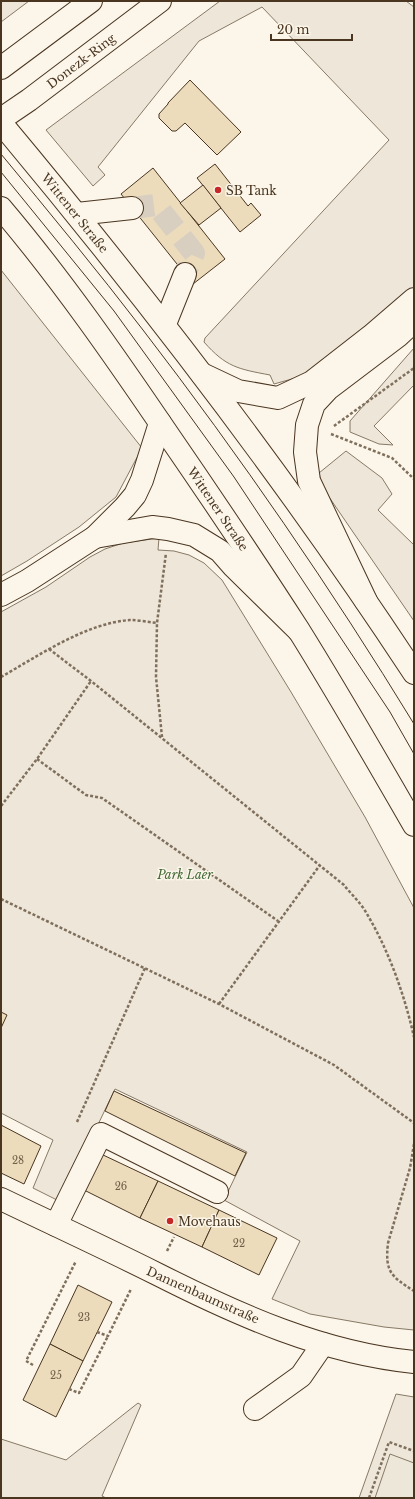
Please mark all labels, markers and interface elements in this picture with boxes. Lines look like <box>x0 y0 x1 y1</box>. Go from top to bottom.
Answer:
scale bar <box>271 16 352 42</box>
text: 20 m <box>277 22 309 37</box>
street label: Donezk-Ring <box>44 30 119 92</box>
street label: Wittener Straße <box>38 170 112 256</box>
place label: SB Tank <box>226 183 277 198</box>
marker: SB Tank <box>213 185 223 195</box>
street label: Wittener Straße <box>184 463 252 554</box>
park label: Park Laer <box>156 867 213 882</box>
house number: 28 <box>12 1154 24 1167</box>
house number: 26 <box>115 1180 127 1193</box>
place label: Movehaus <box>178 1214 241 1229</box>
marker: Movehaus <box>165 1216 175 1226</box>
house number: 22 <box>233 1237 245 1250</box>
street label: Dannenbaumstraße <box>144 1263 262 1327</box>
house number: 23 <box>78 1311 90 1324</box>
house number: 25 <box>50 1369 62 1382</box>

